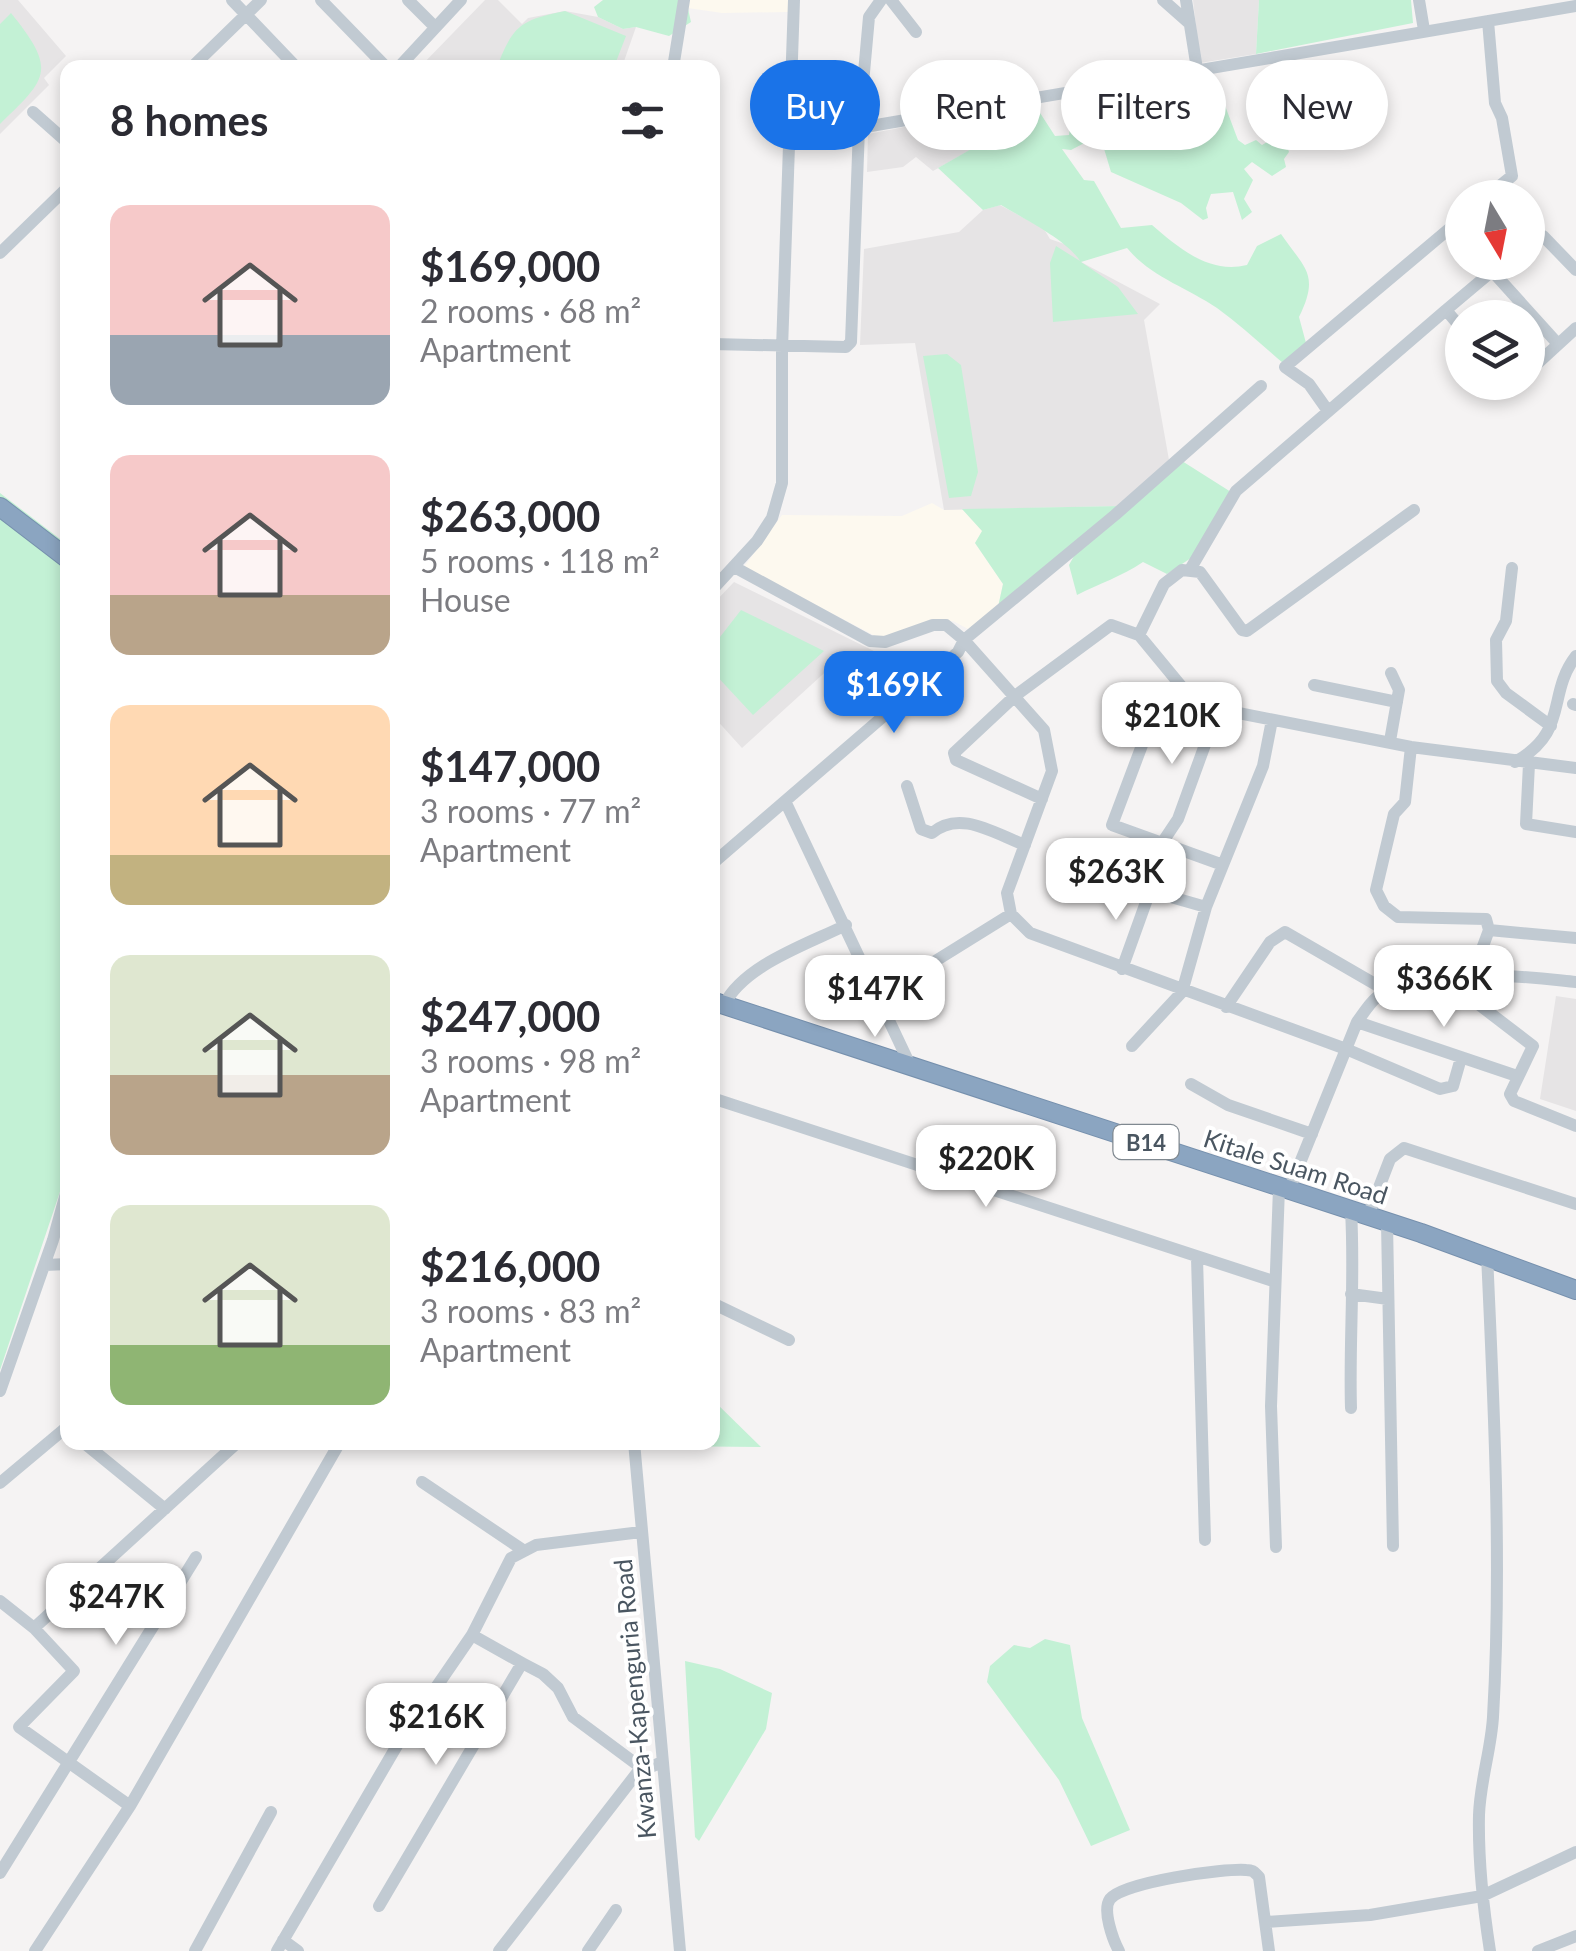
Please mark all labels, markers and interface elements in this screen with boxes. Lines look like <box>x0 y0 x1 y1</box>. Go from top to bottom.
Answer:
chip: Buy <box>750 60 880 150</box>
chip: Rent <box>900 60 1041 150</box>
chip: Filters <box>1061 60 1226 150</box>
chip: New <box>1246 60 1388 150</box>
icon: filters <box>615 93 670 148</box>
text: 8 homes <box>110 95 268 145</box>
north arrow <box>1445 180 1545 280</box>
map controls <box>1445 180 1545 400</box>
text: $169,000 <box>420 241 600 291</box>
icon: home <box>190 245 310 365</box>
text: 2 rooms · 68 m² <box>420 291 641 330</box>
button: layers <box>1445 300 1545 400</box>
text: Apartment <box>420 330 571 369</box>
text: $263,000 <box>420 491 600 541</box>
icon: home <box>190 495 310 615</box>
text: 5 rooms · 118 m² <box>420 541 660 580</box>
text: House <box>420 580 511 619</box>
pin: $169K <box>824 651 964 736</box>
text: $169K <box>846 664 942 703</box>
pin: $210K <box>1102 682 1242 767</box>
text: $210K <box>1124 695 1220 734</box>
text: $147,000 <box>420 741 600 791</box>
icon: home <box>190 745 310 865</box>
text: 3 rooms · 77 m² <box>420 791 641 830</box>
text: Apartment <box>420 830 571 869</box>
pin: $263K <box>1046 838 1186 923</box>
text: $263K <box>1068 851 1164 890</box>
pin: $366K <box>1374 945 1514 1030</box>
pin: $147K <box>805 955 945 1040</box>
text: $366K <box>1396 958 1492 997</box>
text: $147K <box>827 968 923 1007</box>
text: $247,000 <box>420 991 600 1041</box>
icon: home <box>190 995 310 1115</box>
text: 3 rooms · 98 m² <box>420 1041 641 1080</box>
text: Apartment <box>420 1080 571 1119</box>
street label: Kitale Suam Road <box>1200 1122 1392 1210</box>
pin: $220K <box>916 1125 1056 1210</box>
road number: B14 <box>1114 1125 1178 1159</box>
text: $220K <box>938 1138 1034 1177</box>
text: $216,000 <box>420 1241 600 1291</box>
icon: home <box>190 1245 310 1365</box>
text: 3 rooms · 83 m² <box>420 1291 641 1330</box>
text: Apartment <box>420 1330 571 1369</box>
street label: Kwanza-Kapenguria Road <box>607 1558 661 1840</box>
pin: $247K <box>46 1563 186 1648</box>
text: $247K <box>68 1576 164 1615</box>
pin: $216K <box>366 1683 506 1768</box>
text: $216K <box>388 1696 484 1735</box>

